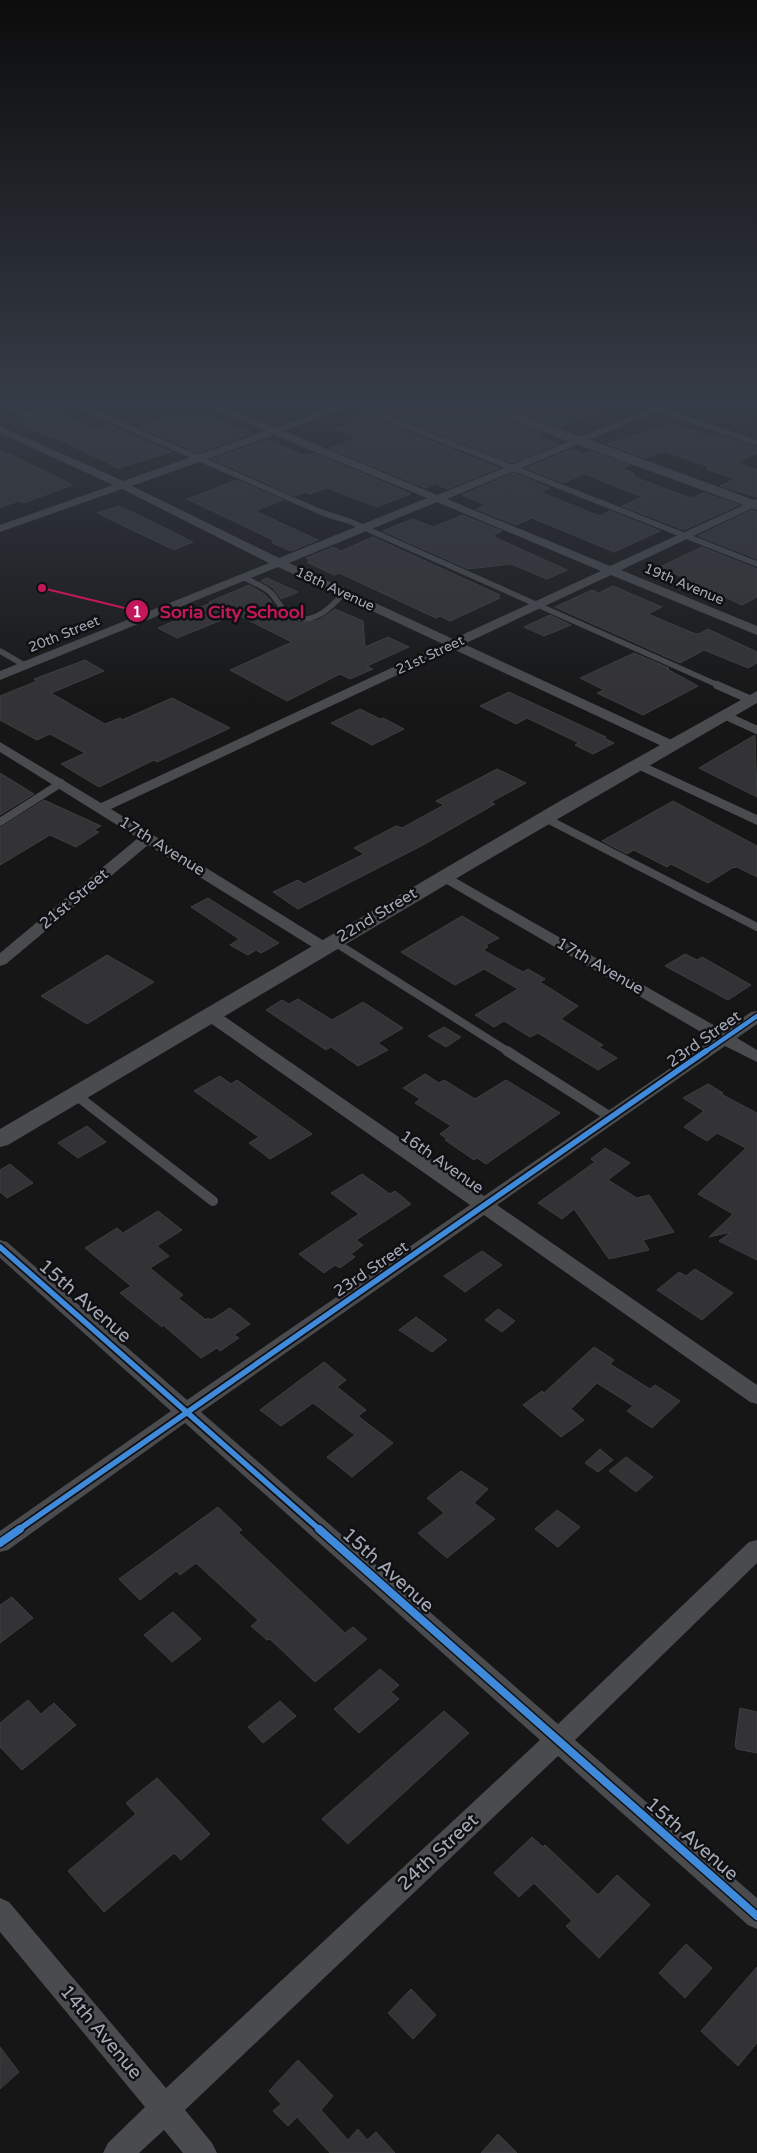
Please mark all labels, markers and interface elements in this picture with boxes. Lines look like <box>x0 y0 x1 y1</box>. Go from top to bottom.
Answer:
street label: 19th Avenue <box>641 560 727 608</box>
street label: 18th Avenue <box>293 563 377 615</box>
callout: Soria City School <box>124 595 314 628</box>
text: Soria City School <box>160 601 304 623</box>
text: 1 <box>132 603 142 621</box>
street label: 20th Street <box>26 612 103 656</box>
street label: 21st Street <box>393 632 467 678</box>
street label: 17th Avenue <box>115 812 209 880</box>
street label: 21st Street <box>36 864 112 934</box>
street label: 22nd Street <box>333 883 421 947</box>
street label: 17th Avenue <box>553 933 647 999</box>
street label: 23rd Street <box>663 1006 745 1072</box>
street label: 16th Avenue <box>396 1126 488 1198</box>
street label: 23rd Street <box>330 1237 412 1301</box>
street label: 15th Avenue <box>34 1255 136 1347</box>
street label: 15th Avenue <box>338 1523 438 1617</box>
street label: 15th Avenue <box>641 1793 743 1885</box>
street label: 24th Street <box>393 1809 483 1895</box>
street label: 14th Avenue <box>55 1981 147 2083</box>

